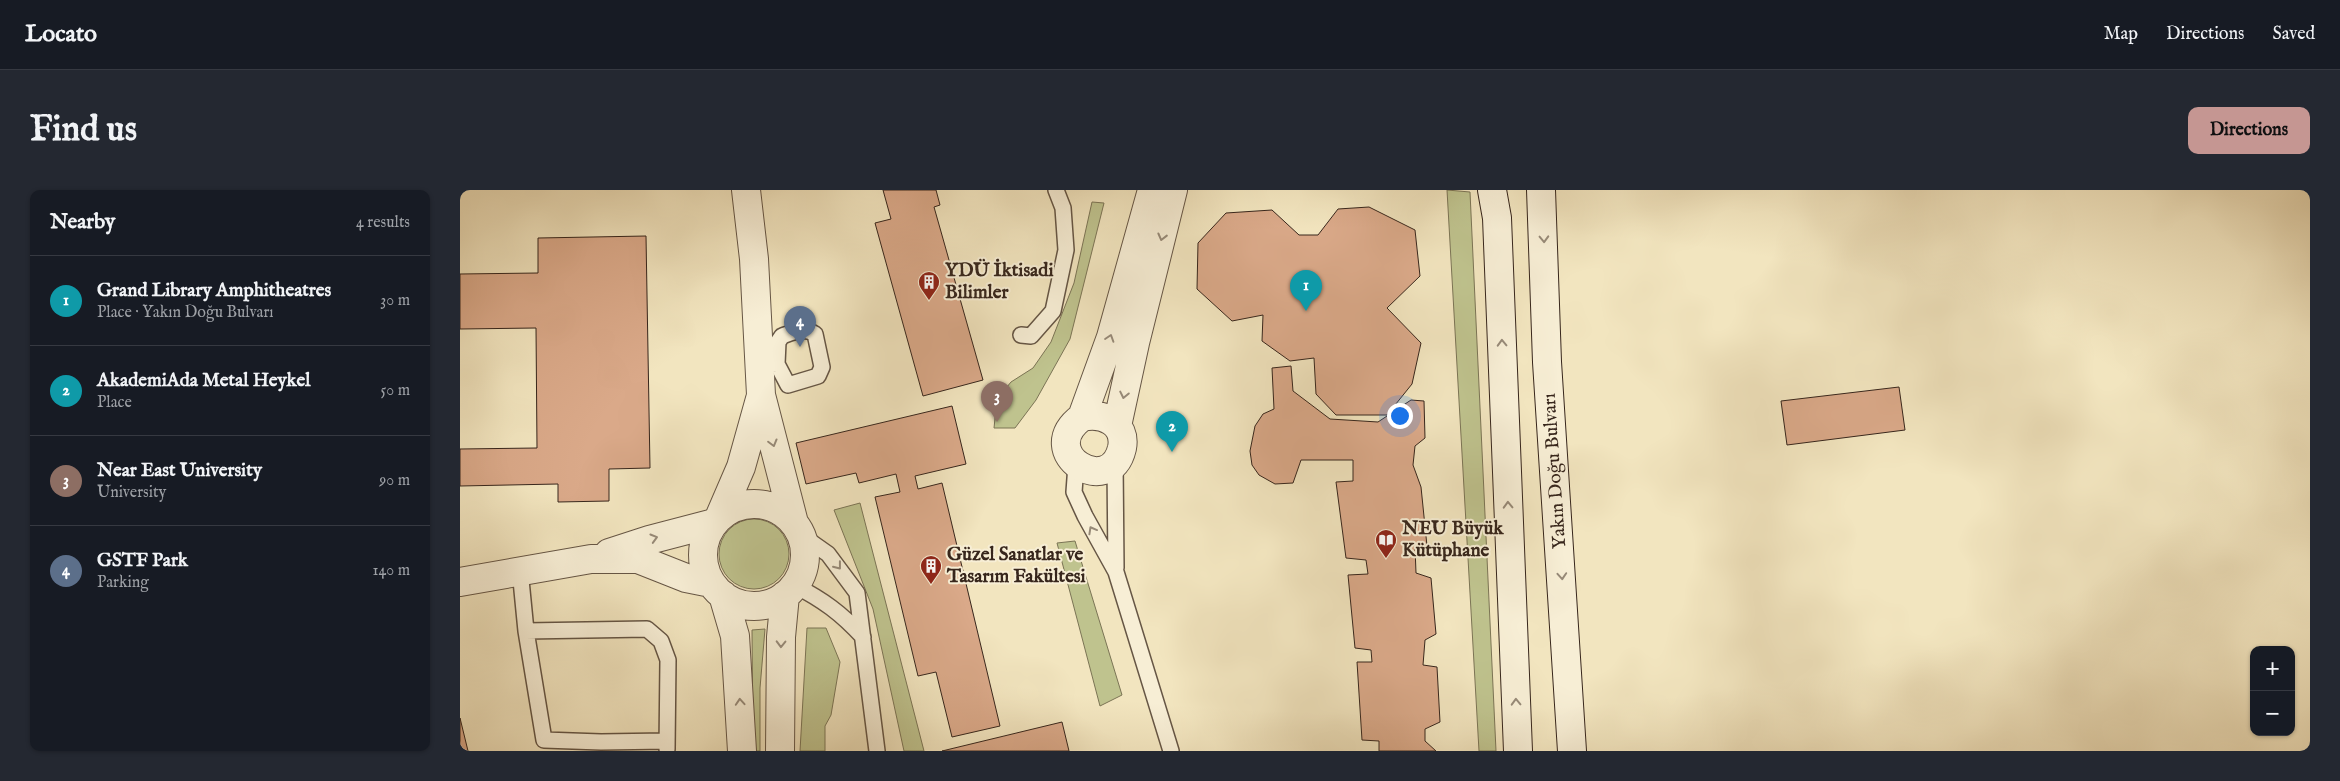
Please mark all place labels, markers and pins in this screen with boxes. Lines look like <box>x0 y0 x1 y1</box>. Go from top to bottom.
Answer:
place label: YDÜ İktisadi Bilimler <box>945 258 1054 305</box>
building icon: YDÜ İktisadi Bilimler <box>917 270 941 301</box>
pin: 1 <box>1290 270 1322 311</box>
pin: 4 <box>784 306 816 347</box>
pin: 3 <box>981 381 1013 422</box>
pin: 2 <box>1156 411 1188 452</box>
place label: NEU Büyük Kütüphane <box>1401 517 1504 563</box>
library icon: NEU Büyük Kütüphane <box>1374 528 1398 559</box>
place label: Güzel Sanatlar ve Tasarım Fakültesi <box>946 543 1086 589</box>
building icon: Güzel Sanatlar ve Tasarım Fakültesi <box>919 554 943 585</box>

